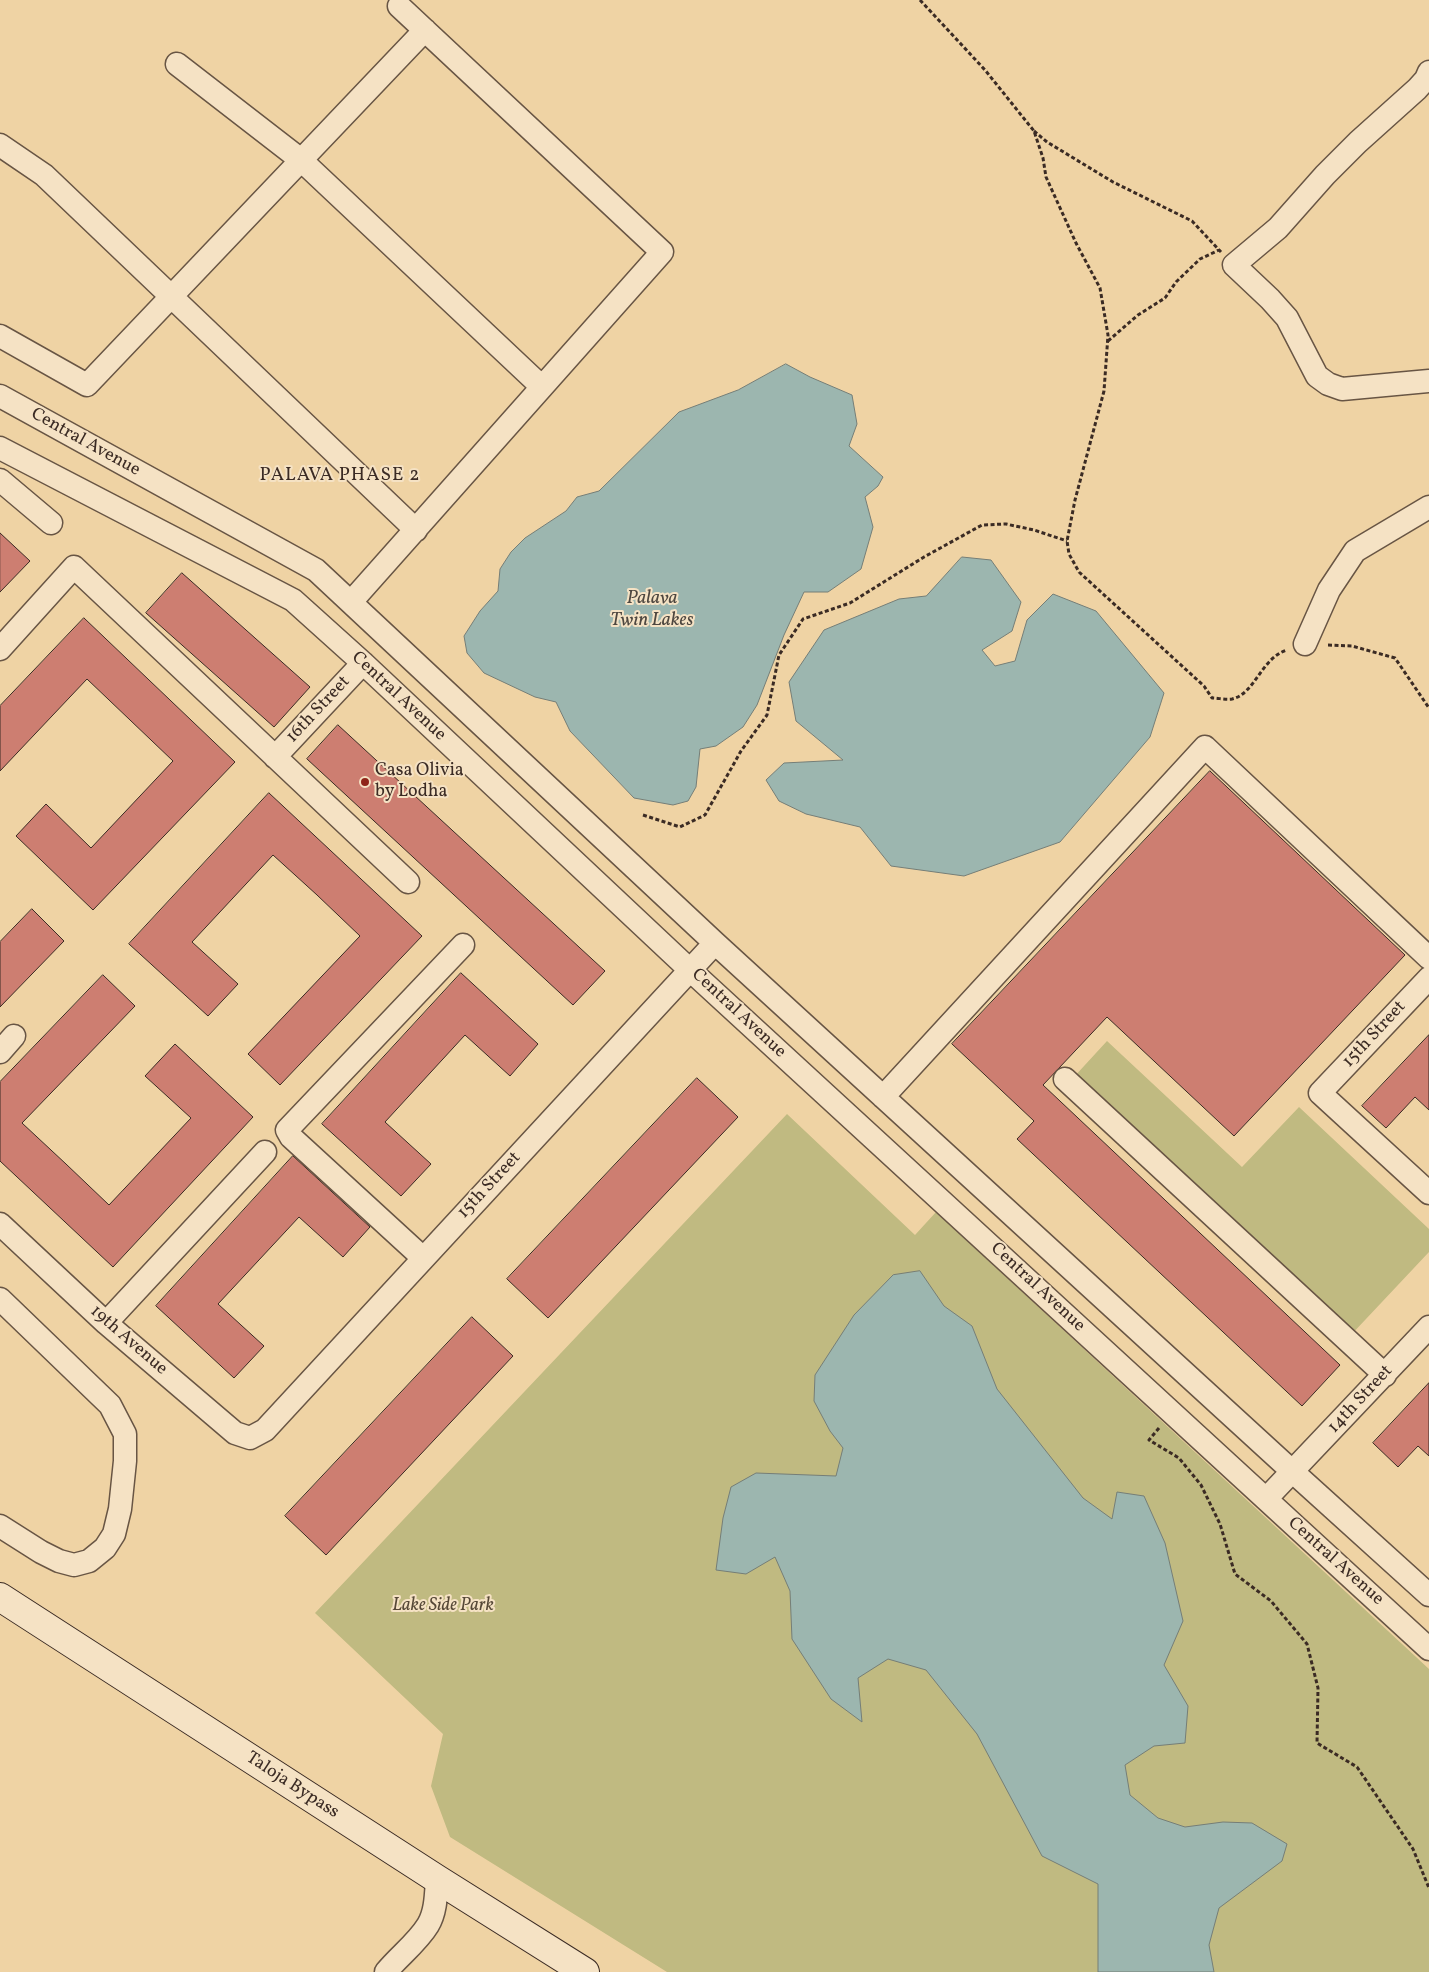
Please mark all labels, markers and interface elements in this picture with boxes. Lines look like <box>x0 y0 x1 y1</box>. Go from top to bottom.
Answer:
street label: Central Avenue <box>27 404 143 482</box>
district label: PALAVA PHASE 2 <box>258 466 422 488</box>
water label: Palava Twin Lakes <box>611 589 693 633</box>
street label: Central Avenue <box>346 648 450 746</box>
street label: 16th Street <box>282 672 356 748</box>
place label: Casa Olivia by Lodha <box>375 761 464 804</box>
marker: Casa Olivia by Lodha <box>359 776 371 788</box>
street label: Central Avenue <box>686 965 790 1063</box>
street label: 15th Street <box>1339 997 1411 1073</box>
street label: 15th Street <box>454 1148 526 1224</box>
street label: Central Avenue <box>985 1239 1089 1337</box>
street label: 19th Avenue <box>85 1301 171 1381</box>
street label: 14th Street <box>1324 1361 1398 1439</box>
street label: Central Avenue <box>1283 1513 1387 1611</box>
park label: Lake Side Park <box>392 1596 494 1618</box>
street label: Taloja Bypass <box>241 1748 343 1824</box>

